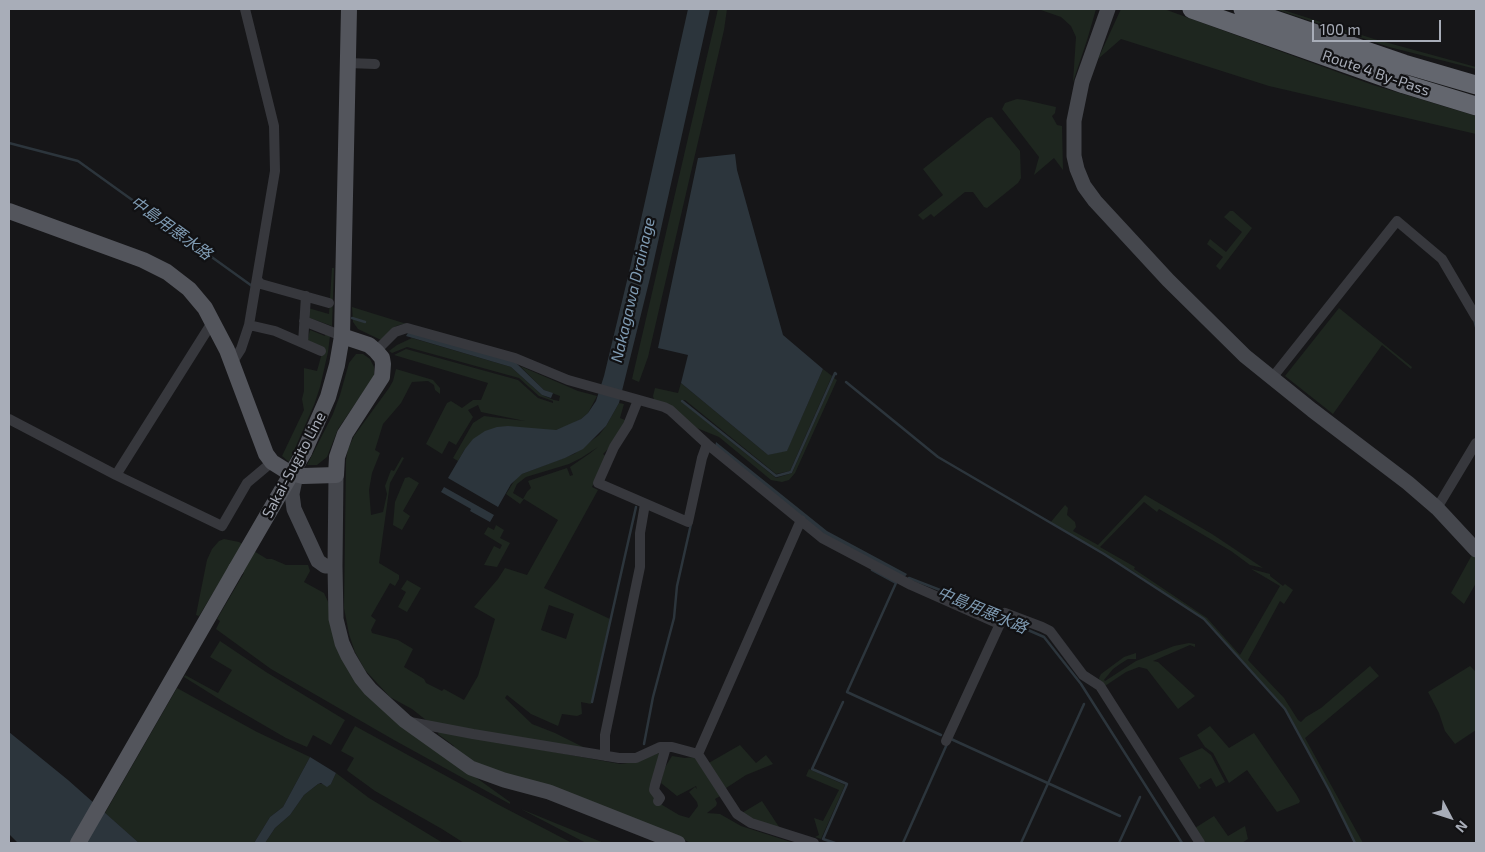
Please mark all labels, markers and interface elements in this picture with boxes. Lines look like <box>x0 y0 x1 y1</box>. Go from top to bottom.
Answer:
scale bar <box>1315 10 1444 42</box>
text: 100 m <box>1320 20 1361 38</box>
street label: Route 4 By-Pass <box>1320 46 1432 100</box>
water label: 中島用悪水路 <box>127 192 215 264</box>
water label: Nakagawa Drainage <box>607 215 659 365</box>
street label: Sakai-Sugito Line <box>258 409 330 521</box>
water label: 中島用悪水路 <box>934 582 1030 638</box>
north arrow <box>1425 792 1475 842</box>
text: N <box>1452 818 1472 836</box>

